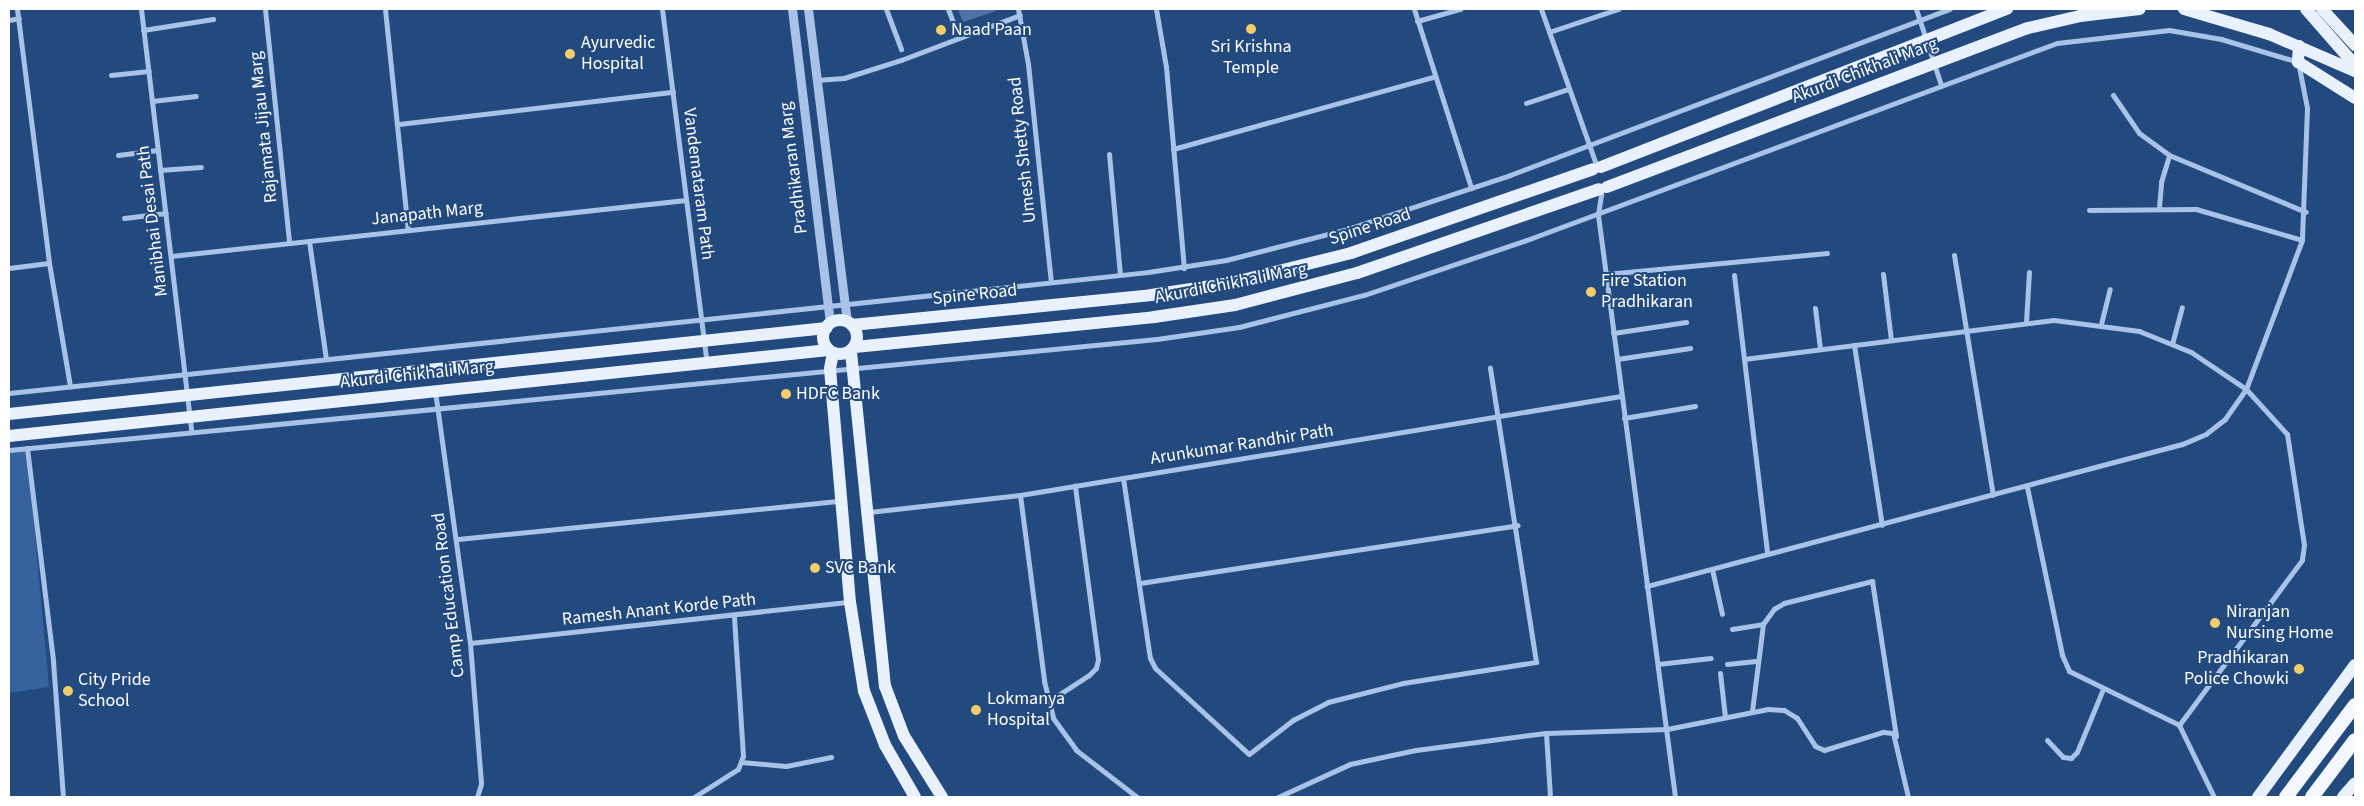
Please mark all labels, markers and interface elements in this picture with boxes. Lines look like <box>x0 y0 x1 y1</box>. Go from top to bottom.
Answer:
place label: Naad Paan <box>951 19 1032 41</box>
marker: Sri Krishna Temple <box>1245 23 1257 35</box>
marker: Naad Paan <box>935 24 947 36</box>
place label: Ayurvedic Hospital <box>581 33 655 76</box>
street label: Akurdi Chikhali Marg <box>1789 33 1941 109</box>
place label: Sri Krishna Temple <box>1210 37 1292 80</box>
marker: Ayurvedic Hospital <box>563 47 577 61</box>
street label: Rajamata Jijau Marg <box>245 50 283 204</box>
street label: Umesh Shetty Road <box>1005 76 1041 224</box>
street label: Pradhikaran Marg <box>775 101 813 235</box>
street label: Vandemataram Path <box>678 107 718 261</box>
street label: Manibhai Desai Path <box>133 144 173 298</box>
street label: Janapath Marg <box>370 197 484 231</box>
street label: Spine Road <box>1326 204 1414 250</box>
street label: Akurdi Chikhali Marg <box>1153 259 1309 309</box>
place label: Fire Station Pradhikaran <box>1601 271 1693 314</box>
street label: Spine Road <box>932 280 1018 310</box>
marker: Fire Station Pradhikaran <box>1585 286 1597 298</box>
street label: Akurdi Chikhali Marg <box>339 356 495 394</box>
place label: HDFC Bank <box>796 383 880 405</box>
marker: HDFC Bank <box>780 388 792 400</box>
street label: Arunkumar Randhir Path <box>1149 420 1335 470</box>
street label: Camp Education Road <box>428 511 470 679</box>
place label: SVC Bank <box>825 557 896 579</box>
marker: SVC Bank <box>809 562 821 574</box>
street label: Ramesh Anant Korde Path <box>561 589 757 631</box>
place label: Niranjan Nursing Home <box>2226 602 2333 644</box>
marker: Niranjan Nursing Home <box>2208 616 2222 630</box>
place label: Pradhikaran Police Chowki <box>2184 648 2289 691</box>
marker: Pradhikaran Police Chowki <box>2293 663 2305 675</box>
place label: City Pride School <box>78 670 151 712</box>
marker: City Pride School <box>62 685 74 697</box>
place label: Lokmanya Hospital <box>987 689 1065 732</box>
marker: Lokmanya Hospital <box>969 703 983 717</box>

